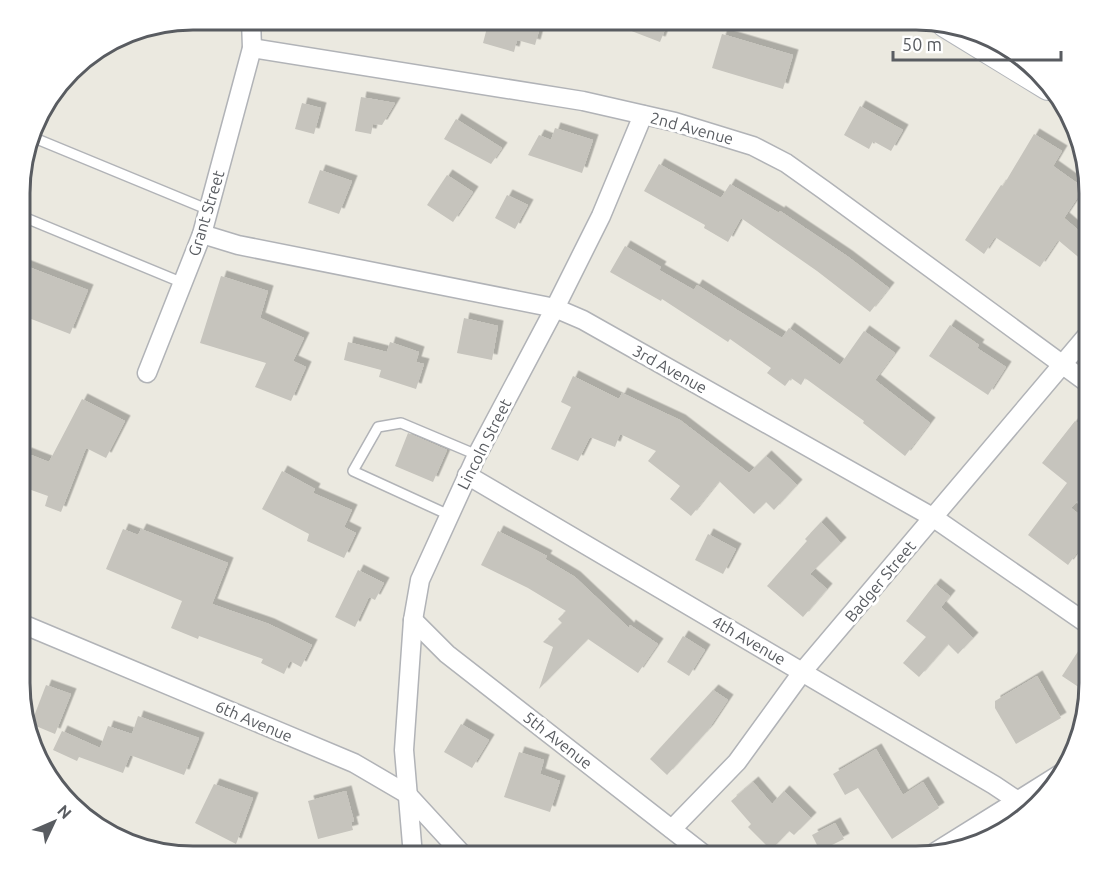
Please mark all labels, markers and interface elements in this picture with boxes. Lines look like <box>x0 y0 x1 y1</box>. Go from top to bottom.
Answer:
scale bar <box>893 24 1061 62</box>
text: 50 m <box>902 34 942 54</box>
street label: 2nd Avenue <box>649 108 735 148</box>
street label: Grant Street <box>184 167 228 258</box>
street label: 3rd Avenue <box>630 341 710 397</box>
street label: Lincoln Street <box>453 395 515 492</box>
street label: Badger Street <box>841 536 920 625</box>
street label: 4th Avenue <box>709 612 789 668</box>
street label: 6th Avenue <box>213 697 295 745</box>
street label: 5th Avenue <box>520 708 596 772</box>
north arrow <box>24 792 84 852</box>
text: N <box>54 801 75 822</box>

